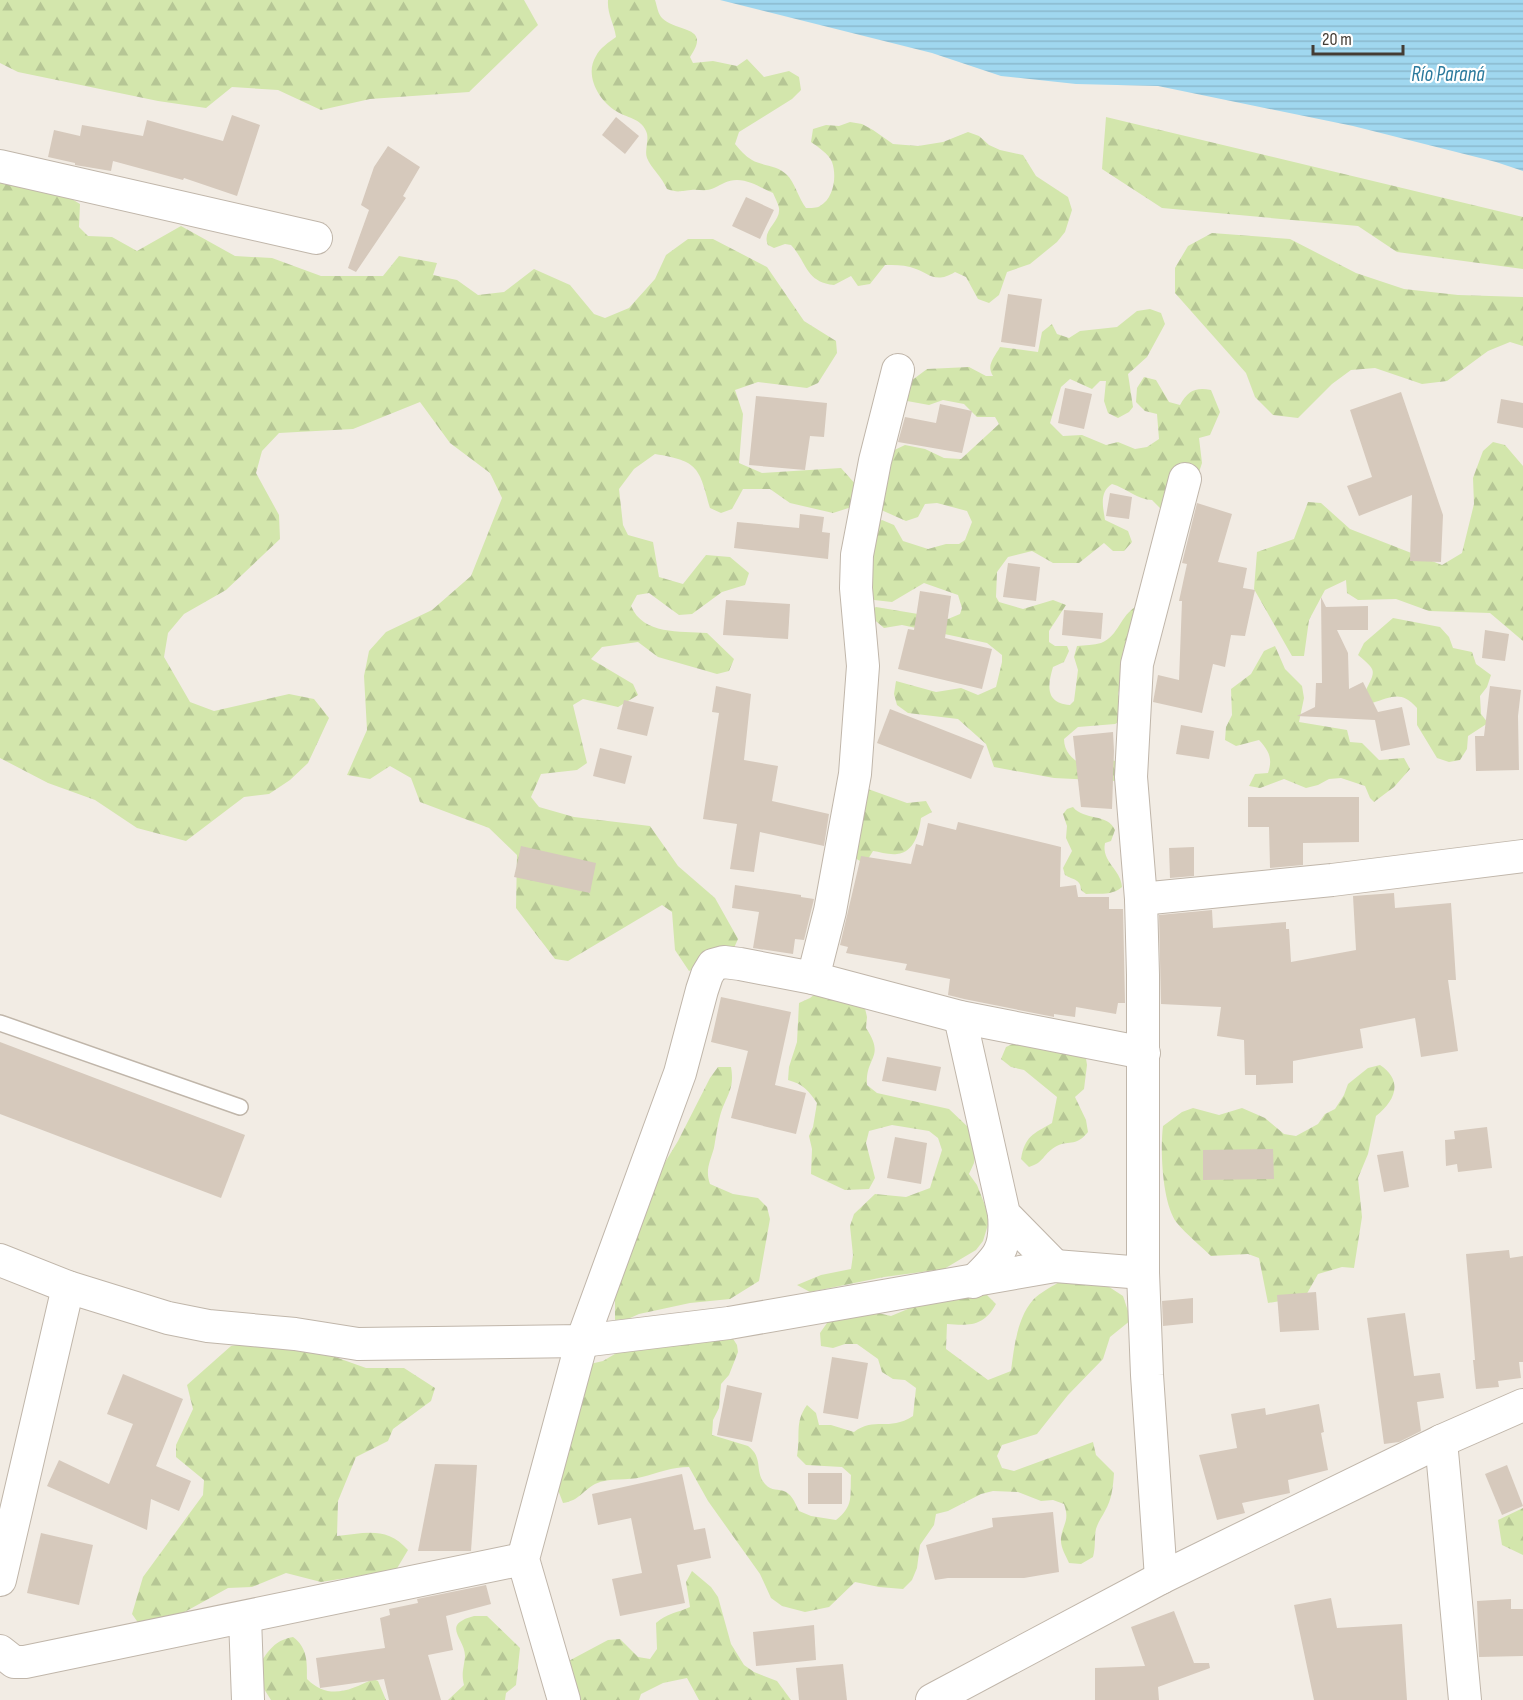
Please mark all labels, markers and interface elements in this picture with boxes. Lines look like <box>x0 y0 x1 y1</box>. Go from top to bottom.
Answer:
scale bar <box>1313 18 1403 56</box>
text: 20 m <box>1322 29 1352 50</box>
water label: Río Paraná <box>1411 62 1485 87</box>

